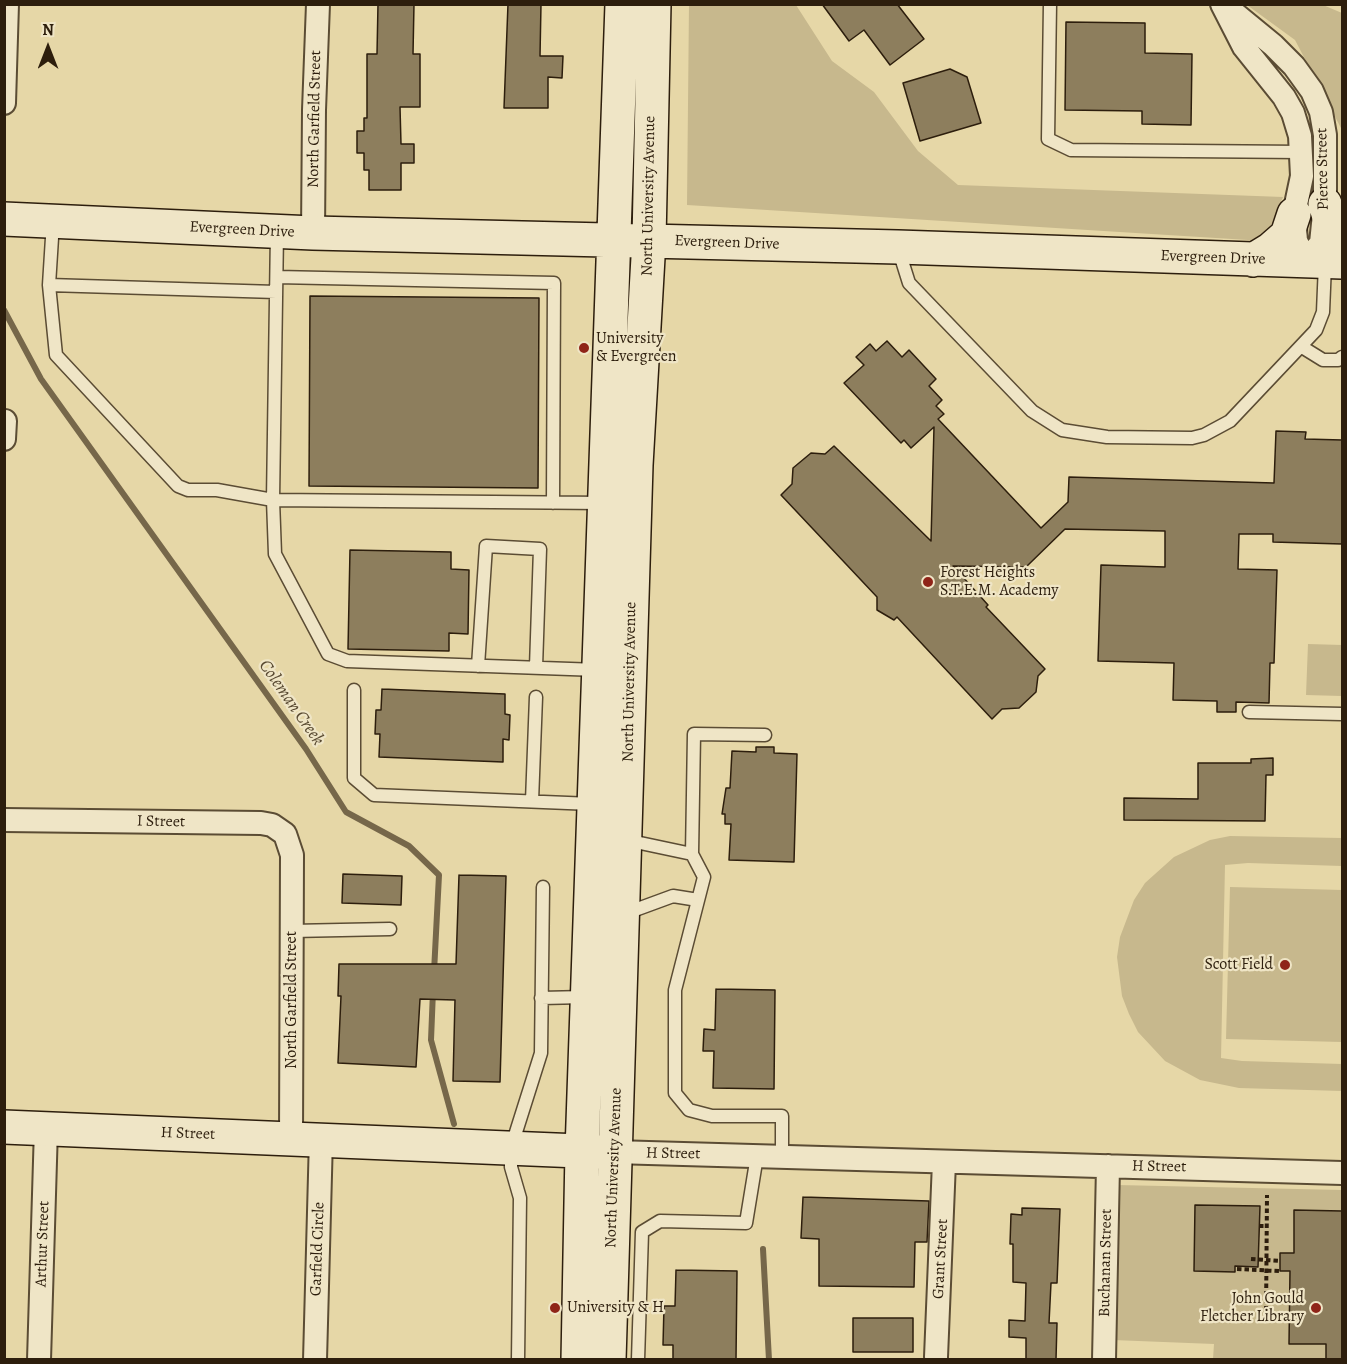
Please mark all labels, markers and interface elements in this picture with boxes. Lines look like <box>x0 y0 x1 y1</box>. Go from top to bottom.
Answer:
north arrow <box>18 18 78 78</box>
text: N <box>42 19 54 41</box>
street label: North Garfield Street <box>304 50 326 188</box>
street label: North University Avenue <box>638 116 660 276</box>
street label: Pierce Street <box>1313 128 1333 210</box>
street label: Evergreen Drive <box>189 218 295 242</box>
street label: Evergreen Drive <box>674 232 780 254</box>
street label: Evergreen Drive <box>1160 247 1266 269</box>
place label: University & Evergreen <box>596 329 677 367</box>
marker: University & Evergreen <box>577 341 591 355</box>
place label: Forest Heights S.T.E.M. Academy <box>940 563 1058 601</box>
marker: Forest Heights S.T.E.M. Academy <box>921 575 935 589</box>
street label: North University Avenue <box>619 602 641 762</box>
water label: Coleman Creek <box>254 656 328 750</box>
street label: I Street <box>137 812 185 832</box>
street label: North Garfield Street <box>282 931 302 1069</box>
place label: Scott Field <box>1205 955 1273 975</box>
marker: Scott Field <box>1278 958 1292 972</box>
street label: North University Avenue <box>602 1087 626 1249</box>
street label: H Street <box>160 1123 216 1145</box>
street label: H Street <box>646 1144 700 1164</box>
street label: H Street <box>1132 1157 1186 1177</box>
street label: Arthur Street <box>32 1201 54 1287</box>
street label: Garfield Circle <box>307 1202 329 1296</box>
street label: Buchanan Street <box>1095 1209 1117 1317</box>
street label: Grant Street <box>929 1218 953 1300</box>
place label: John Gould Fletcher Library <box>1200 1289 1304 1327</box>
place label: University & H <box>567 1298 664 1318</box>
marker: University & H <box>548 1301 562 1315</box>
marker: John Gould Fletcher Library <box>1309 1301 1323 1315</box>

